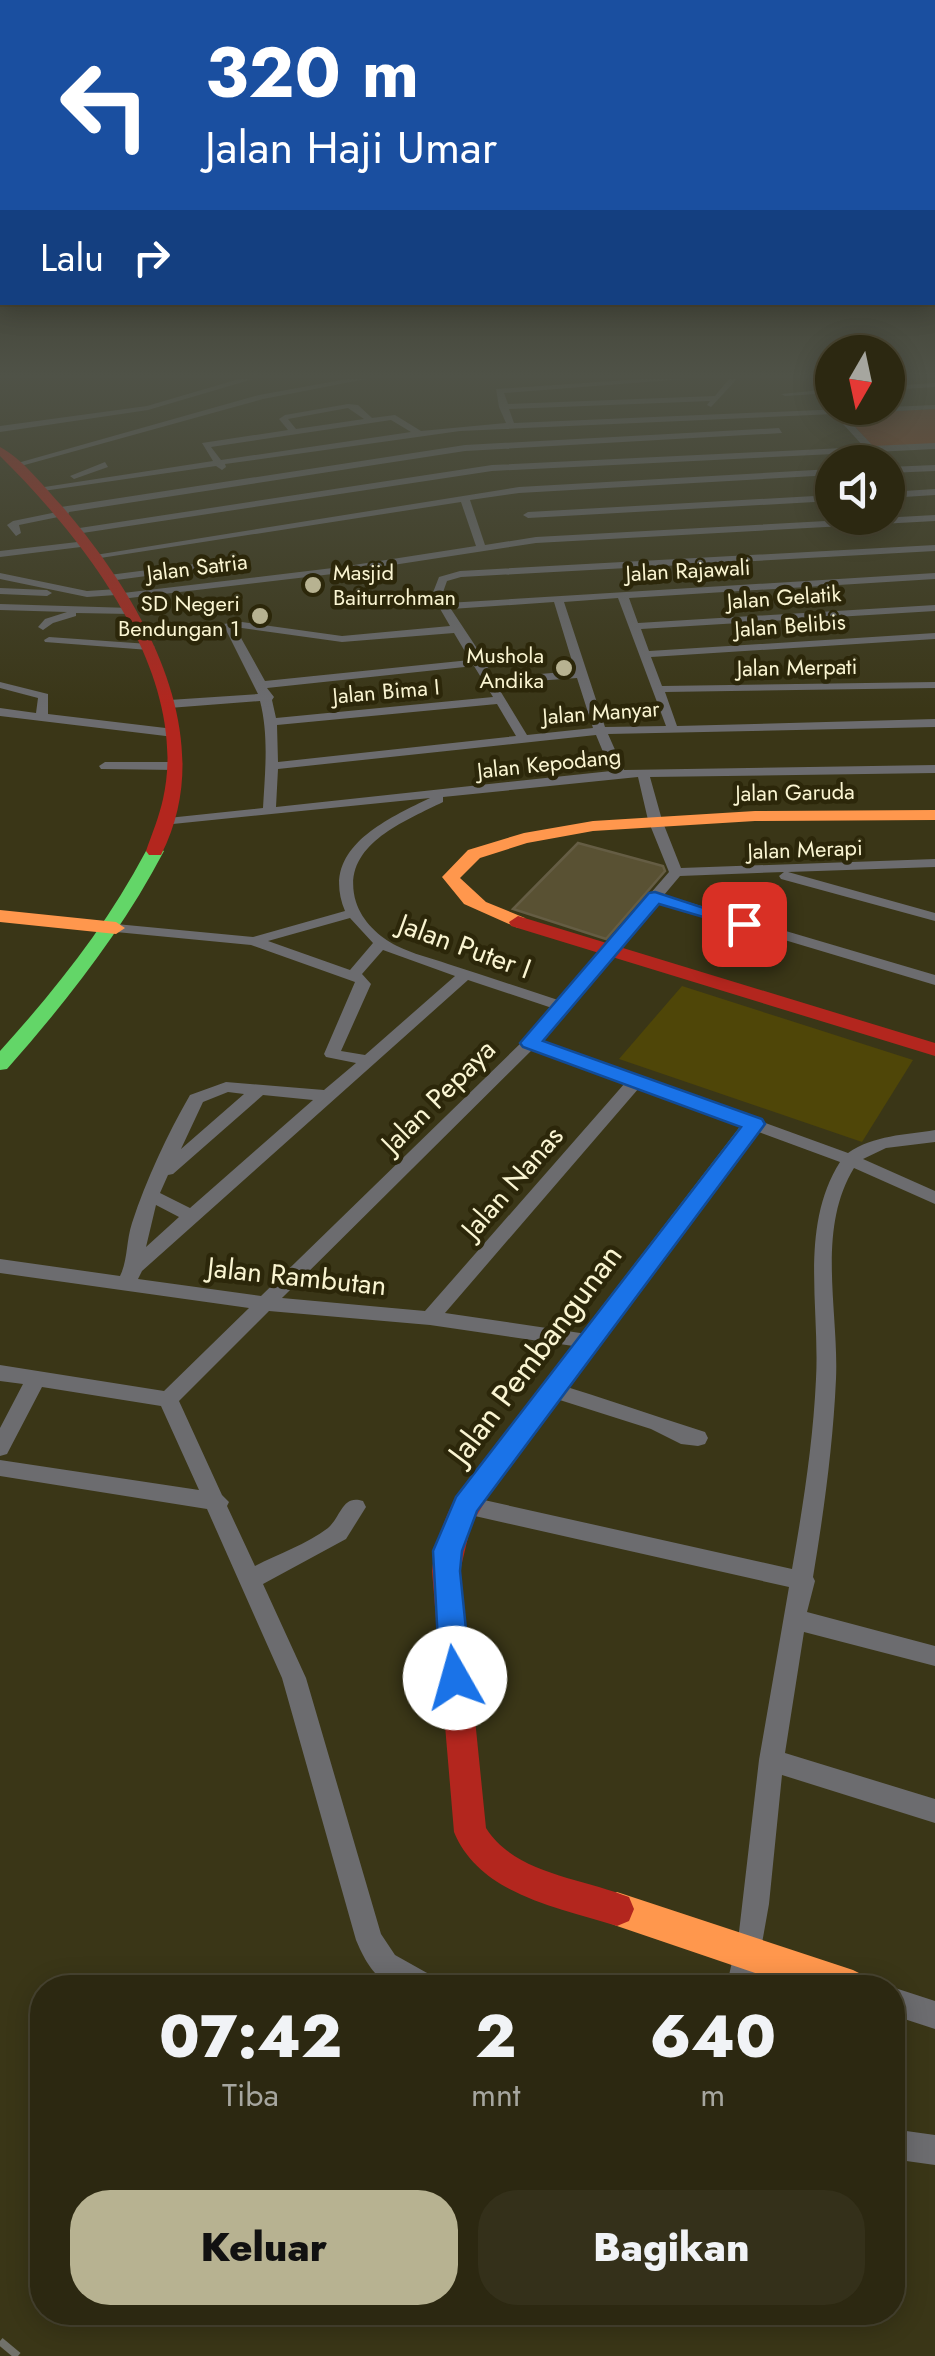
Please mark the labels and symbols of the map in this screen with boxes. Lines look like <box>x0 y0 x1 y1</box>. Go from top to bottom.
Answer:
north arrow <box>815 335 905 425</box>
street label: Jalan Satria <box>142 545 249 589</box>
street label: Jalan Rajawali <box>622 551 751 589</box>
place label: Masjid Baiturrohman <box>333 556 456 613</box>
marker: Masjid Baiturrohman <box>302 574 324 596</box>
street label: Jalan Gelatik <box>723 577 842 617</box>
place label: SD Negeri Bendungan 1 <box>118 587 240 644</box>
marker: SD Negeri Bendungan 1 <box>249 605 271 627</box>
street label: Jalan Belibis <box>730 605 847 645</box>
place label: Mushola Andika <box>467 639 544 696</box>
street label: Jalan Merpati <box>733 650 858 684</box>
marker: Mushola Andika <box>553 657 575 679</box>
street label: Jalan Bima I <box>328 670 441 712</box>
street label: Jalan Manyar <box>538 692 661 732</box>
street label: Jalan Kepodang <box>472 740 623 787</box>
street label: Jalan Garuda <box>732 775 855 809</box>
street label: Jalan Merapi <box>744 831 863 867</box>
pin <box>702 882 787 967</box>
street label: Jalan Puter I <box>389 902 537 989</box>
street label: Jalan Pepaya <box>369 1030 505 1166</box>
street label: Jalan Nanas <box>449 1117 573 1251</box>
street label: Jalan Pembangunan <box>435 1234 633 1477</box>
street label: Jalan Rambutan <box>201 1246 388 1306</box>
position arrow <box>403 1626 507 1730</box>

